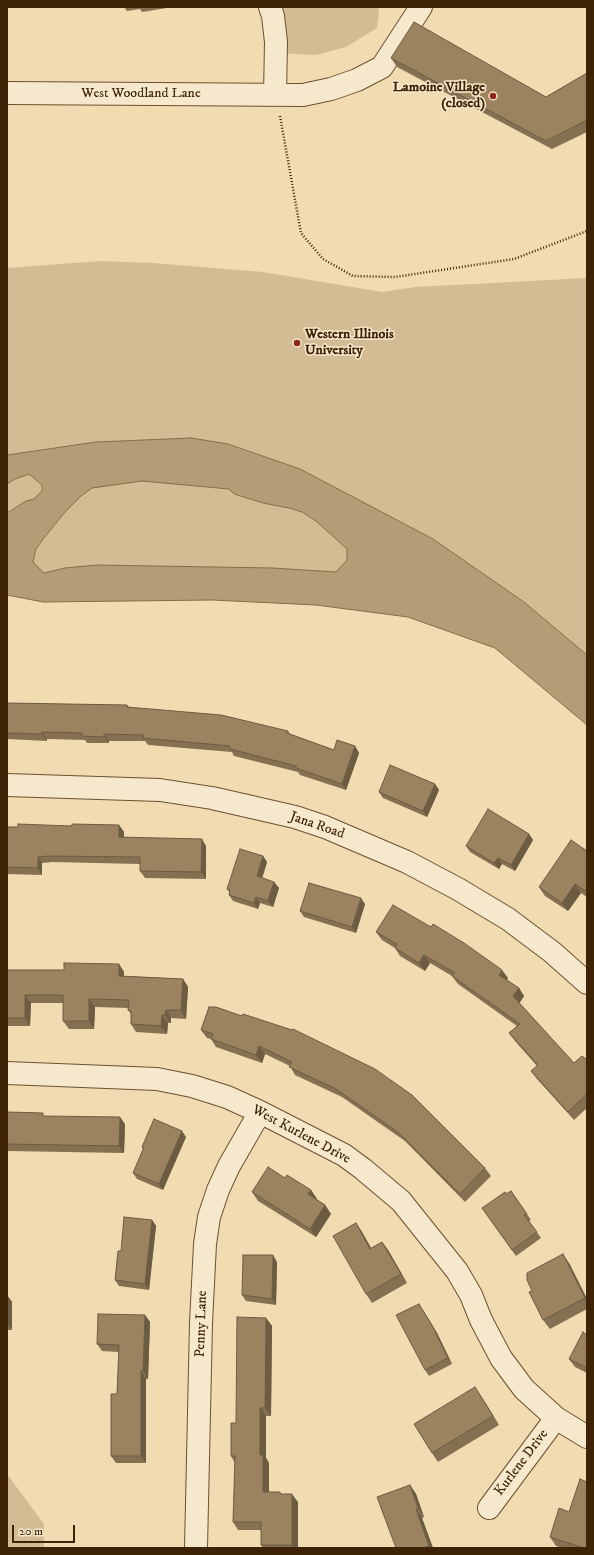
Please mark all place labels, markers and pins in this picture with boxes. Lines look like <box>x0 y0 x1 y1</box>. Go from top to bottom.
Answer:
place label: Lamoine Village (closed) <box>393 80 485 112</box>
marker: Lamoine Village (closed) <box>488 91 498 101</box>
place label: Western Illinois University <box>305 327 394 360</box>
marker: Western Illinois University <box>292 338 302 348</box>

